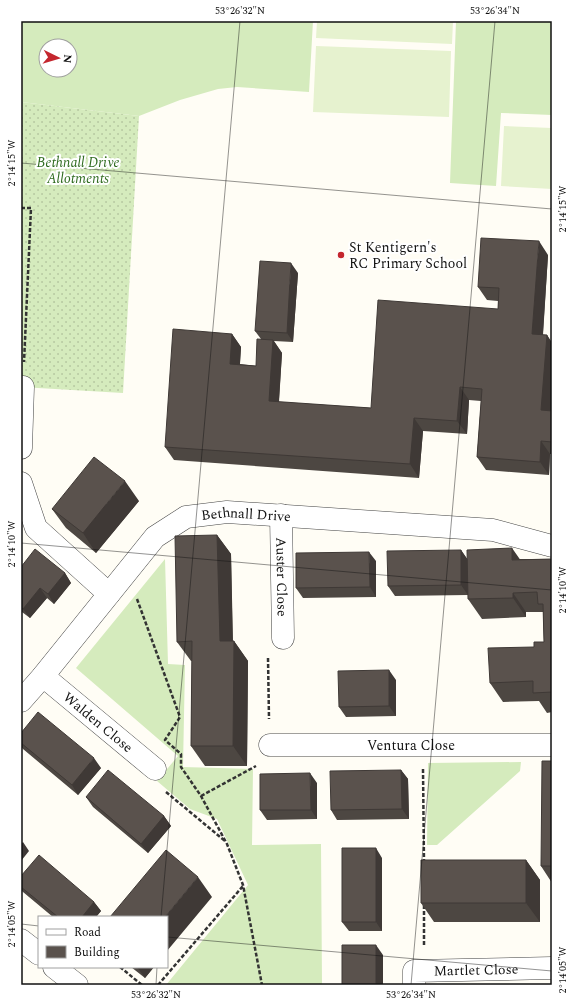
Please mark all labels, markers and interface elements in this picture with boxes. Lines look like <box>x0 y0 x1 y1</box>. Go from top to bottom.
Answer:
text: 53°26'32"N <box>215 3 265 19</box>
text: 53°26'34"N <box>470 3 520 19</box>
north arrow <box>38 38 78 78</box>
text: N <box>59 54 76 64</box>
text: 2°14'15"W <box>4 139 20 186</box>
park label: Bethnall Drive Allotments <box>37 152 119 189</box>
text: 2°14'15"W <box>555 185 571 232</box>
place label: St Kentigern's RC Primary School <box>349 237 467 274</box>
marker: St Kentigern's RC Primary School <box>336 250 346 260</box>
street label: Bethnall Drive <box>200 502 292 527</box>
text: 2°14'10"W <box>4 520 20 567</box>
street label: Auster Close <box>270 537 293 617</box>
text: 2°14'10"W <box>555 566 571 613</box>
street label: Walden Close <box>59 687 138 758</box>
street label: Ventura Close <box>367 735 455 756</box>
text: 2°14'05"W <box>4 900 20 947</box>
legend <box>38 916 168 968</box>
text: Road <box>74 923 101 942</box>
text: Building <box>74 943 120 962</box>
text: 2°14'05"W <box>555 946 571 993</box>
street label: Martlet Close <box>433 959 519 982</box>
text: 53°26'32"N <box>131 987 181 1003</box>
text: 53°26'34"N <box>386 987 436 1003</box>

